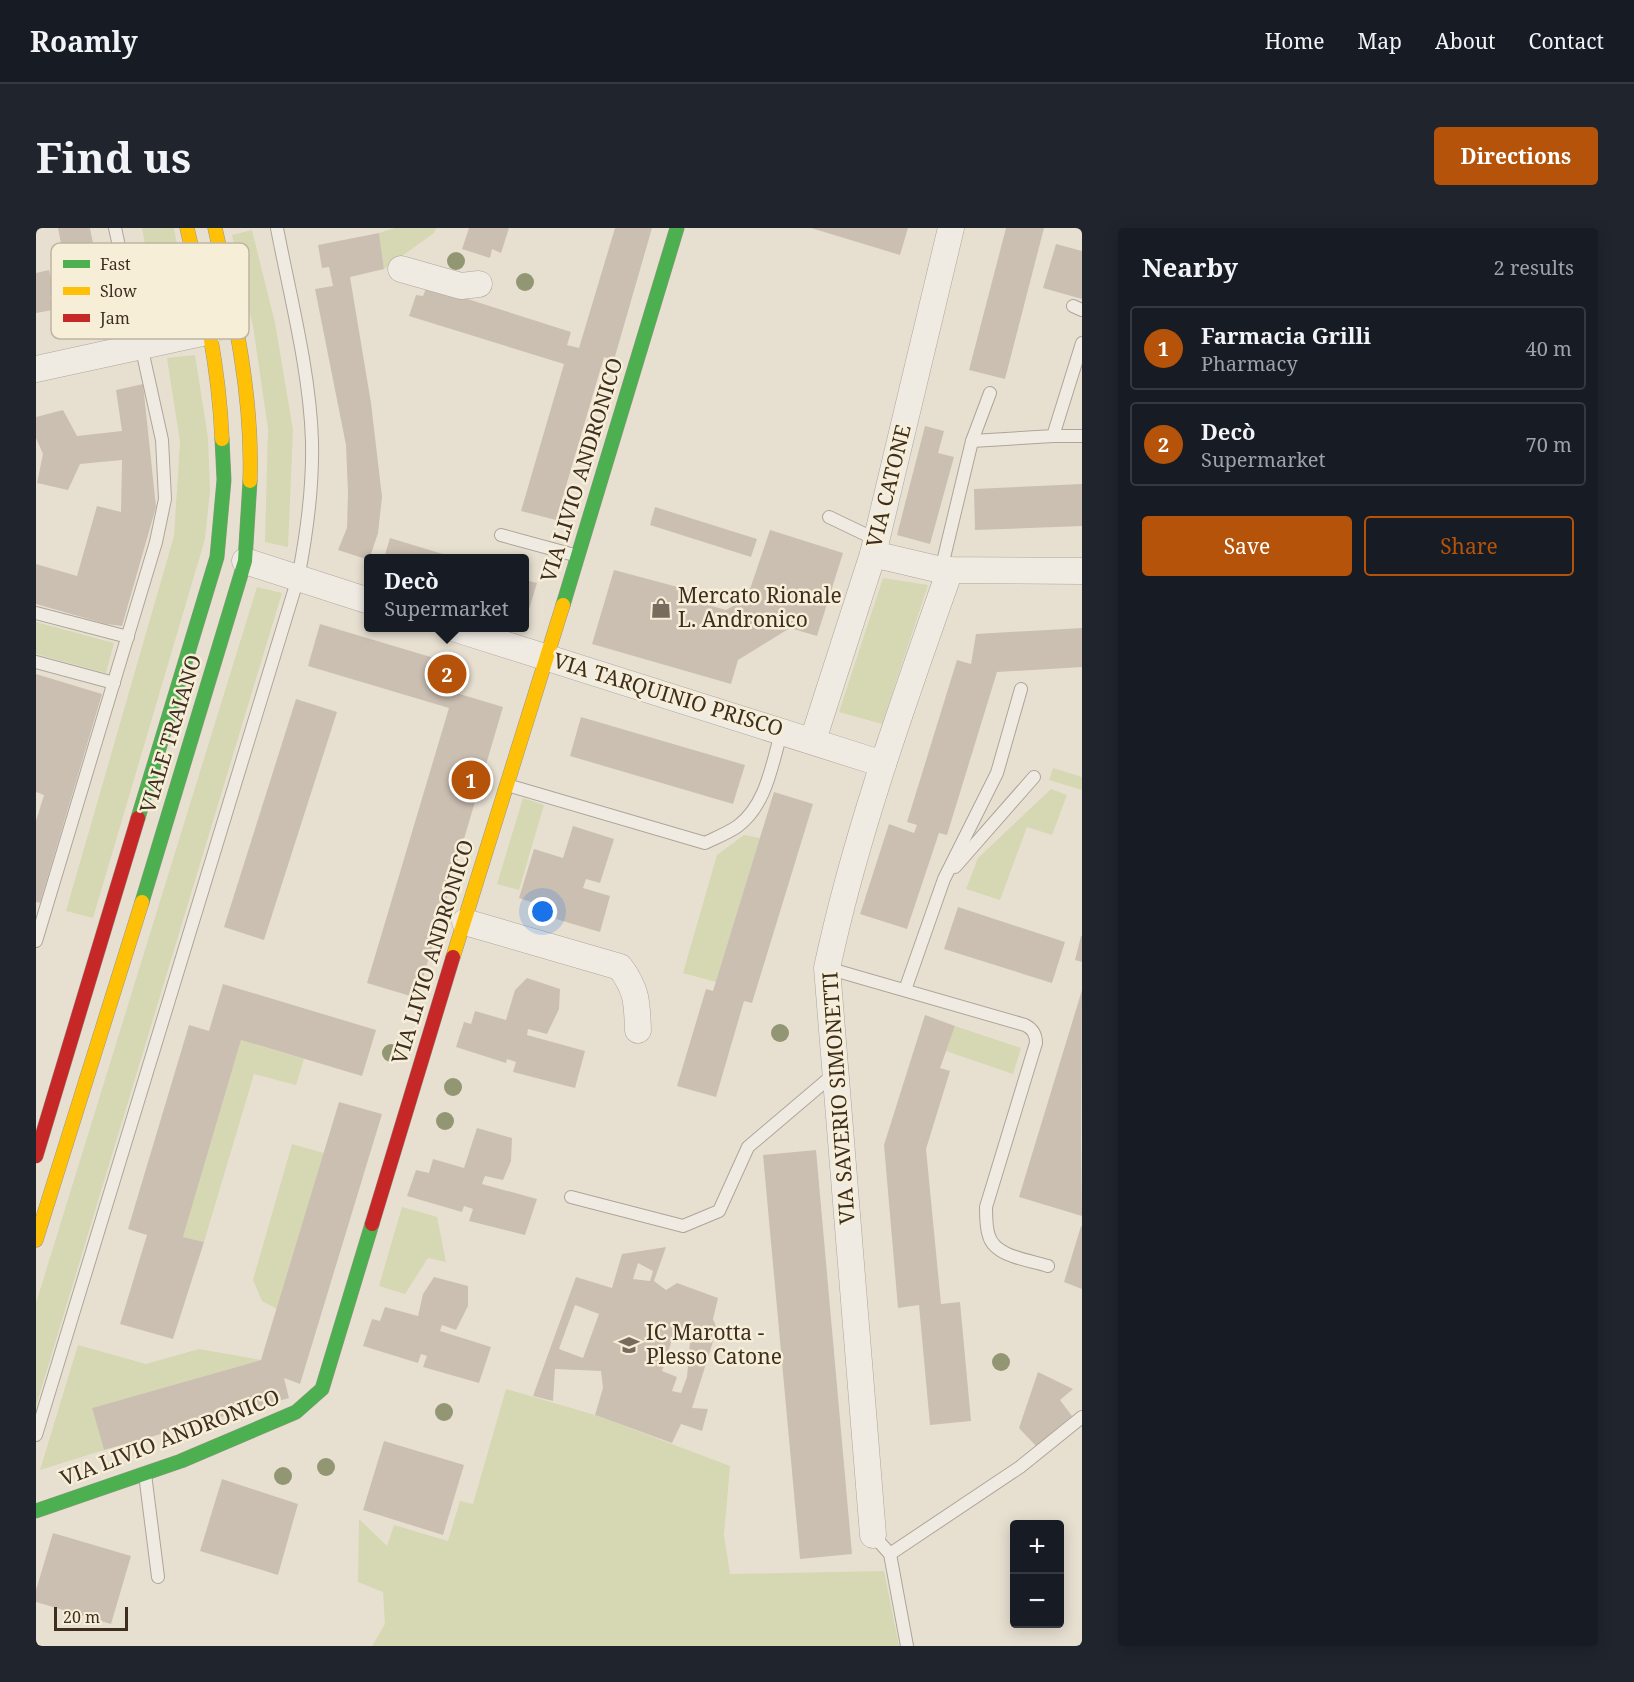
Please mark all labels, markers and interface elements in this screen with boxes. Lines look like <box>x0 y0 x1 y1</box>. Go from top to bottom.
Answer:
text: Roamly <box>30 22 138 60</box>
text: Home <box>1265 27 1325 55</box>
text: Map <box>1358 27 1402 55</box>
text: About <box>1435 27 1496 55</box>
text: Contact <box>1529 27 1604 55</box>
button: Directions <box>1434 127 1598 185</box>
text: Find us <box>36 128 191 185</box>
legend <box>51 243 249 339</box>
text: Nearby <box>1142 249 1238 285</box>
text: Fast <box>100 253 131 275</box>
text: 2 results <box>1494 254 1574 281</box>
text: Slow <box>100 280 137 302</box>
text: Jam <box>99 307 130 329</box>
text: Farmacia Grilli <box>1201 320 1371 350</box>
text: 1 <box>1158 335 1169 362</box>
text: 40 m <box>1526 335 1572 362</box>
text: Pharmacy <box>1201 350 1298 377</box>
street label: VIA LIVIO ANDRONICO <box>534 354 629 585</box>
text: Decò <box>1201 416 1256 446</box>
street label: VIA CATONE <box>859 421 917 550</box>
text: 2 <box>1158 431 1169 458</box>
text: 70 m <box>1526 431 1572 458</box>
text: Supermarket <box>1201 446 1326 473</box>
button: Save <box>1142 516 1352 576</box>
button: Share <box>1364 516 1574 576</box>
popup <box>364 554 529 632</box>
text: Decò <box>384 565 439 595</box>
place label: Mercato Rionale L. Andronico <box>678 581 842 633</box>
text: Supermarket <box>384 595 509 622</box>
shop icon: Mercato Rionale L. Andronico <box>649 596 673 620</box>
street label: VIA TARQUINIO PRISCO <box>550 646 787 742</box>
street label: VIALE TRAIANO <box>133 651 207 816</box>
pin: 2 <box>428 652 466 696</box>
pin: 1 <box>452 758 490 802</box>
street label: VIA LIVIO ANDRONICO <box>385 836 480 1067</box>
your location <box>528 897 557 926</box>
street label: VIA SAVERIO SIMONETTI <box>815 971 861 1225</box>
place label: IC Marotta - Plesso Catone <box>646 1318 782 1370</box>
school or university icon: IC Marotta - Plesso Catone <box>617 1333 641 1357</box>
street label: VIA LIVIO ANDRONICO <box>56 1382 283 1492</box>
map controls <box>1010 1520 1064 1628</box>
button: + <box>1010 1520 1064 1574</box>
button: − <box>1010 1574 1064 1628</box>
scale bar <box>54 1604 128 1632</box>
text: 20 m <box>63 1606 100 1628</box>

